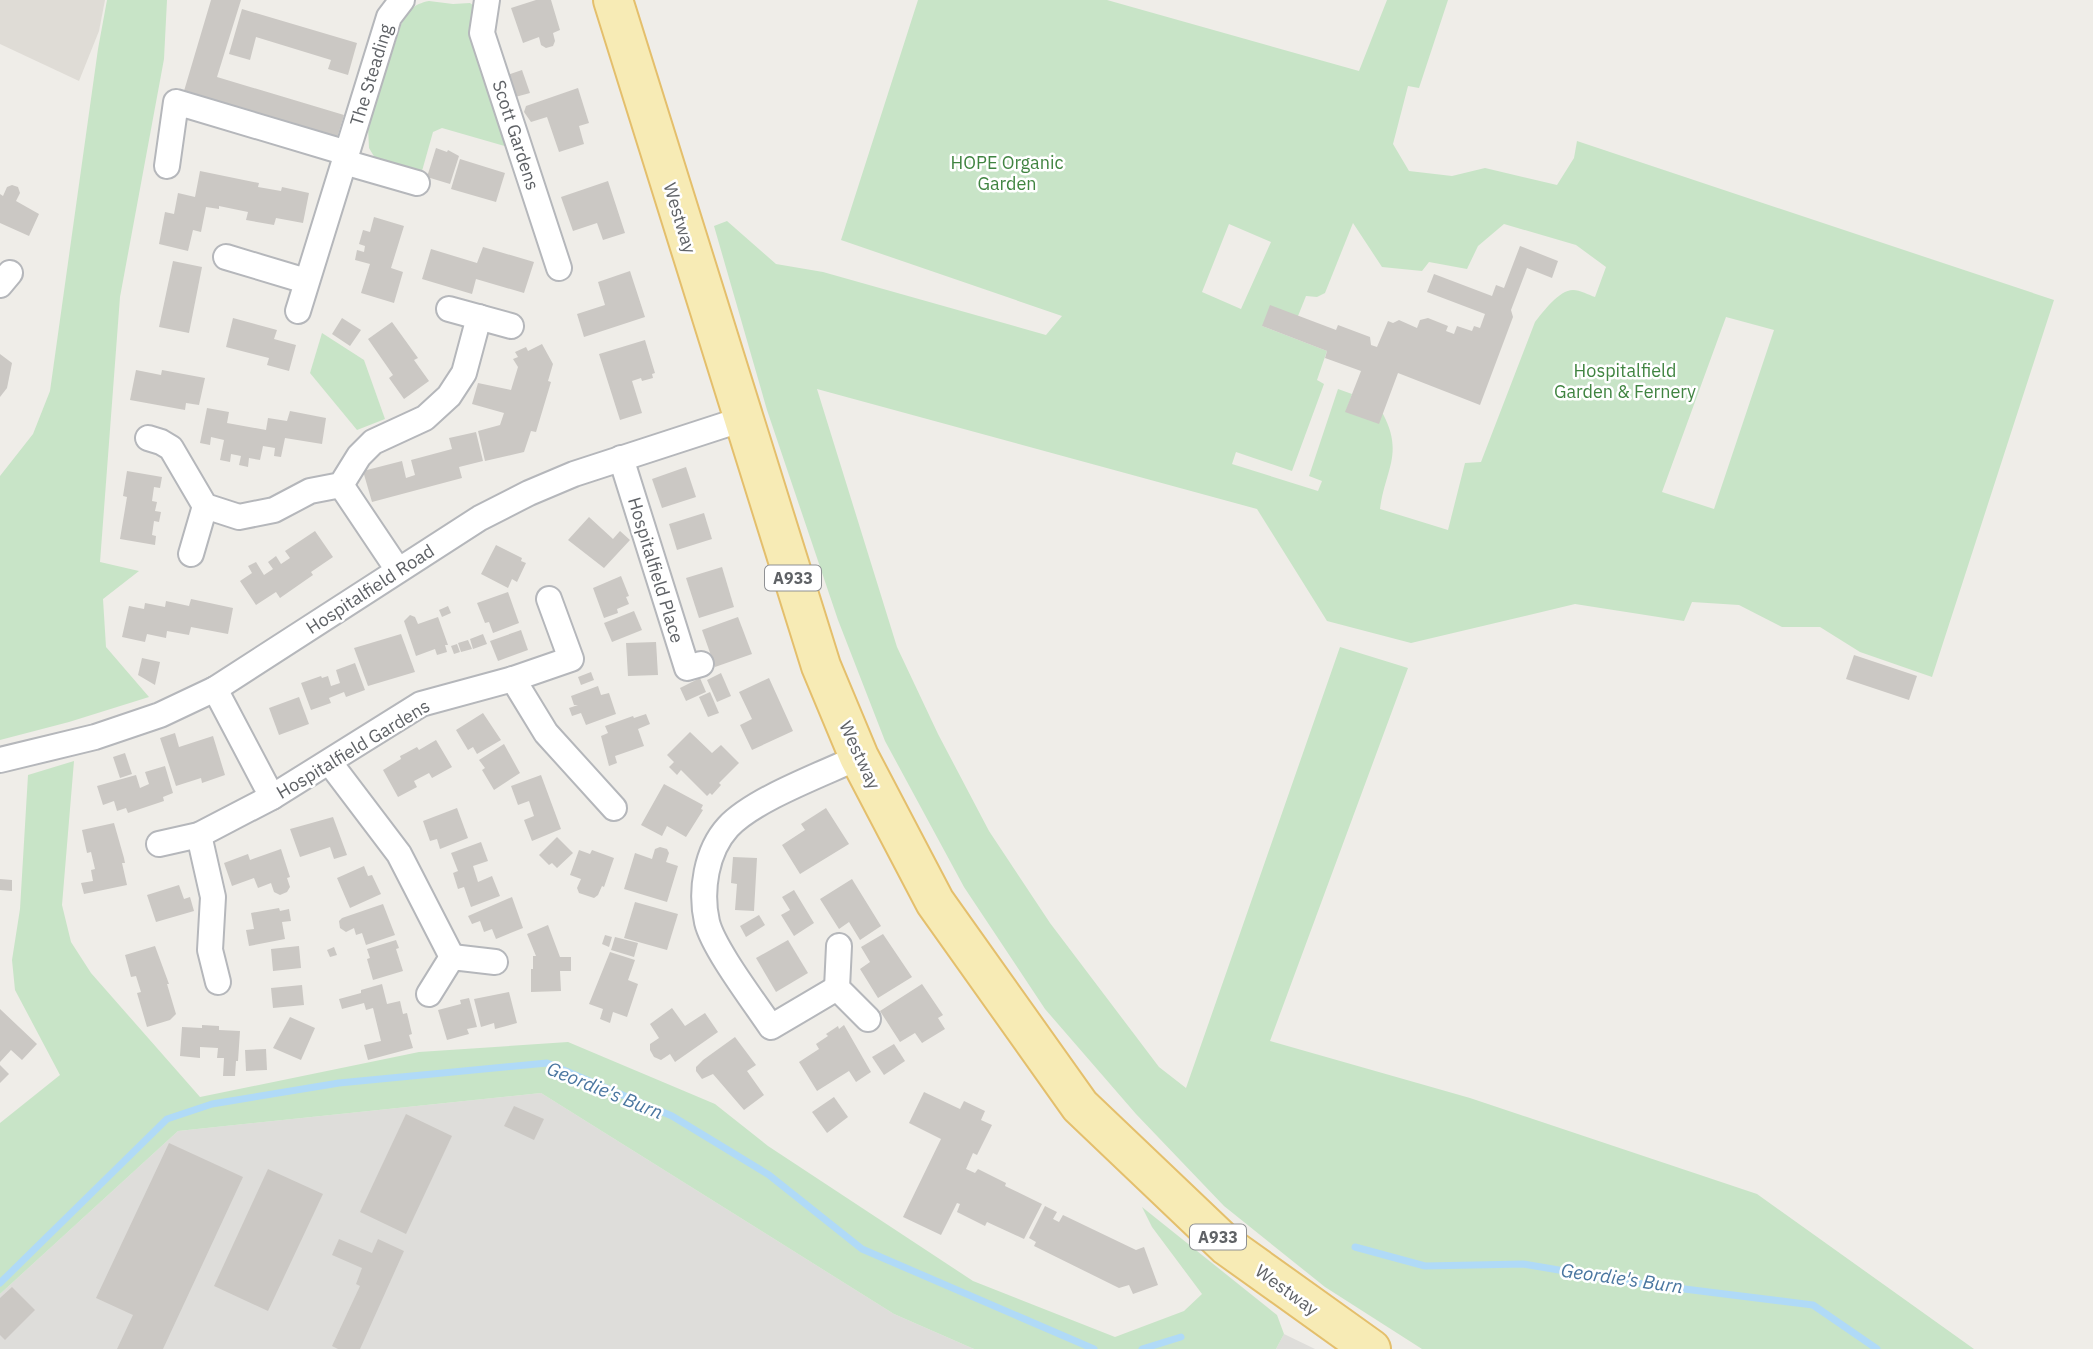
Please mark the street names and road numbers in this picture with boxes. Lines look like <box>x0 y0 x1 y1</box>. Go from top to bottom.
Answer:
street label: The Steading <box>345 21 398 129</box>
street label: Scott Gardens <box>487 77 545 193</box>
street label: Westway <box>658 180 702 256</box>
street label: Hospitalfield Place <box>623 494 689 646</box>
street label: Hospitalfield Road <box>302 539 438 639</box>
road number: A933 <box>765 566 821 590</box>
street label: Hospitalfield Gardens <box>272 694 434 804</box>
street label: Westway <box>834 717 886 793</box>
road number: A933 <box>1190 1224 1246 1250</box>
street label: Westway <box>1251 1259 1323 1321</box>

